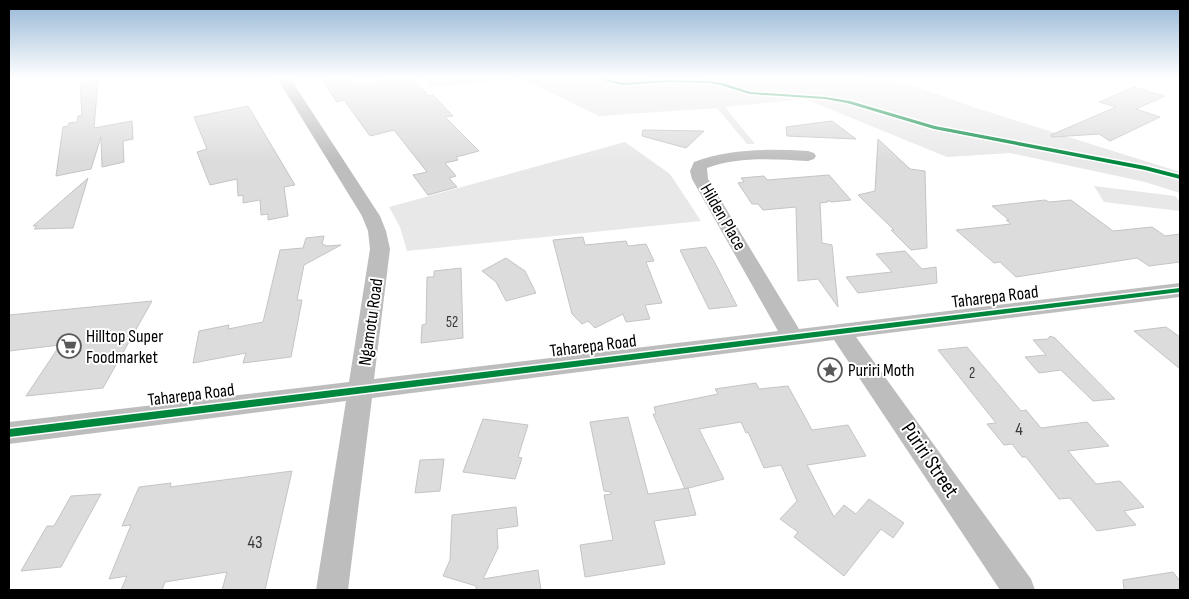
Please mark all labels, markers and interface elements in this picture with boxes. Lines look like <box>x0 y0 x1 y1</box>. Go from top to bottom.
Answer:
street label: Hilden Place <box>696 180 750 254</box>
street label: Ngamotu Road <box>354 277 388 367</box>
street label: Taharepa Road <box>951 281 1039 313</box>
house number: 52 <box>446 313 458 332</box>
place label: Hilltop Super Foodmarket <box>86 326 163 368</box>
street label: Taharepa Road <box>549 330 637 362</box>
supermarket icon: Hilltop Super Foodmarket <box>56 333 82 359</box>
place icon: Puriri Moth <box>817 357 843 383</box>
place label: Puriri Moth <box>848 360 914 381</box>
house number: 2 <box>969 364 975 383</box>
street label: Taharepa Road <box>147 379 235 411</box>
street label: Pūriri Street <box>896 418 964 502</box>
house number: 4 <box>1015 419 1023 440</box>
house number: 43 <box>247 532 263 553</box>

